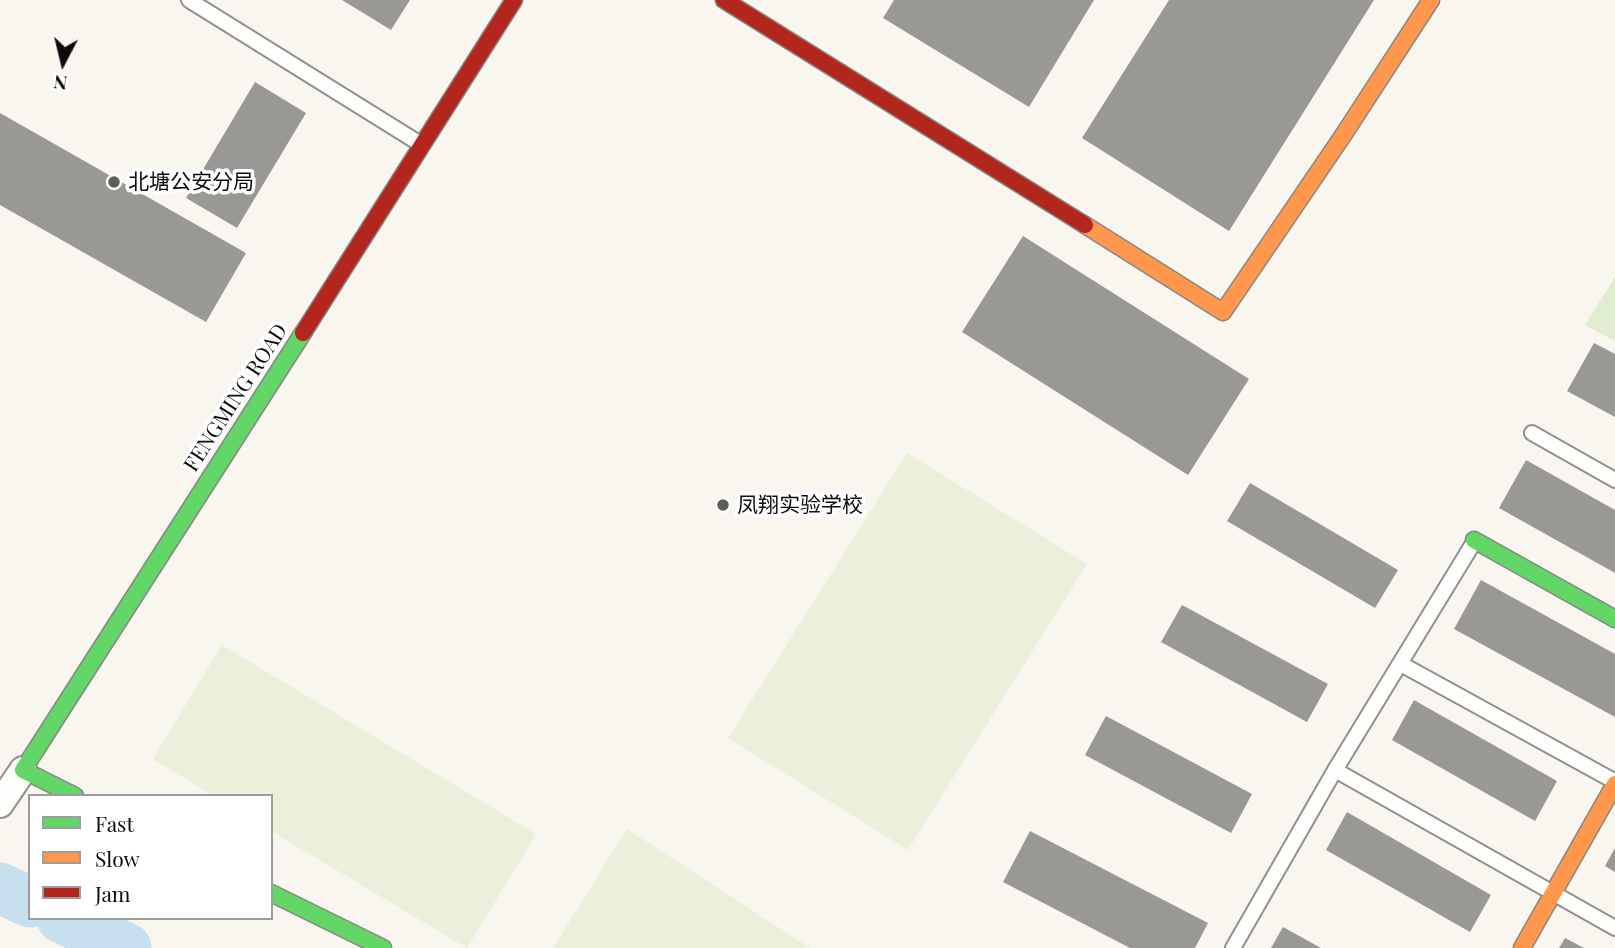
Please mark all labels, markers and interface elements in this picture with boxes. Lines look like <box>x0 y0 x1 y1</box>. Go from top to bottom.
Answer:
north arrow <box>28 28 98 98</box>
text: N <box>52 70 69 98</box>
place label: 北塘公安分局 <box>128 169 254 195</box>
marker: 北塘公安分局 <box>106 174 122 190</box>
street label: FENGMING ROAD <box>179 319 293 477</box>
place label: 凤翔实验学校 <box>737 492 863 518</box>
marker: 凤翔实验学校 <box>715 497 731 513</box>
legend <box>28 794 273 920</box>
text: Fast <box>95 809 134 837</box>
text: Slow <box>95 844 140 872</box>
text: Jam <box>95 879 131 907</box>

